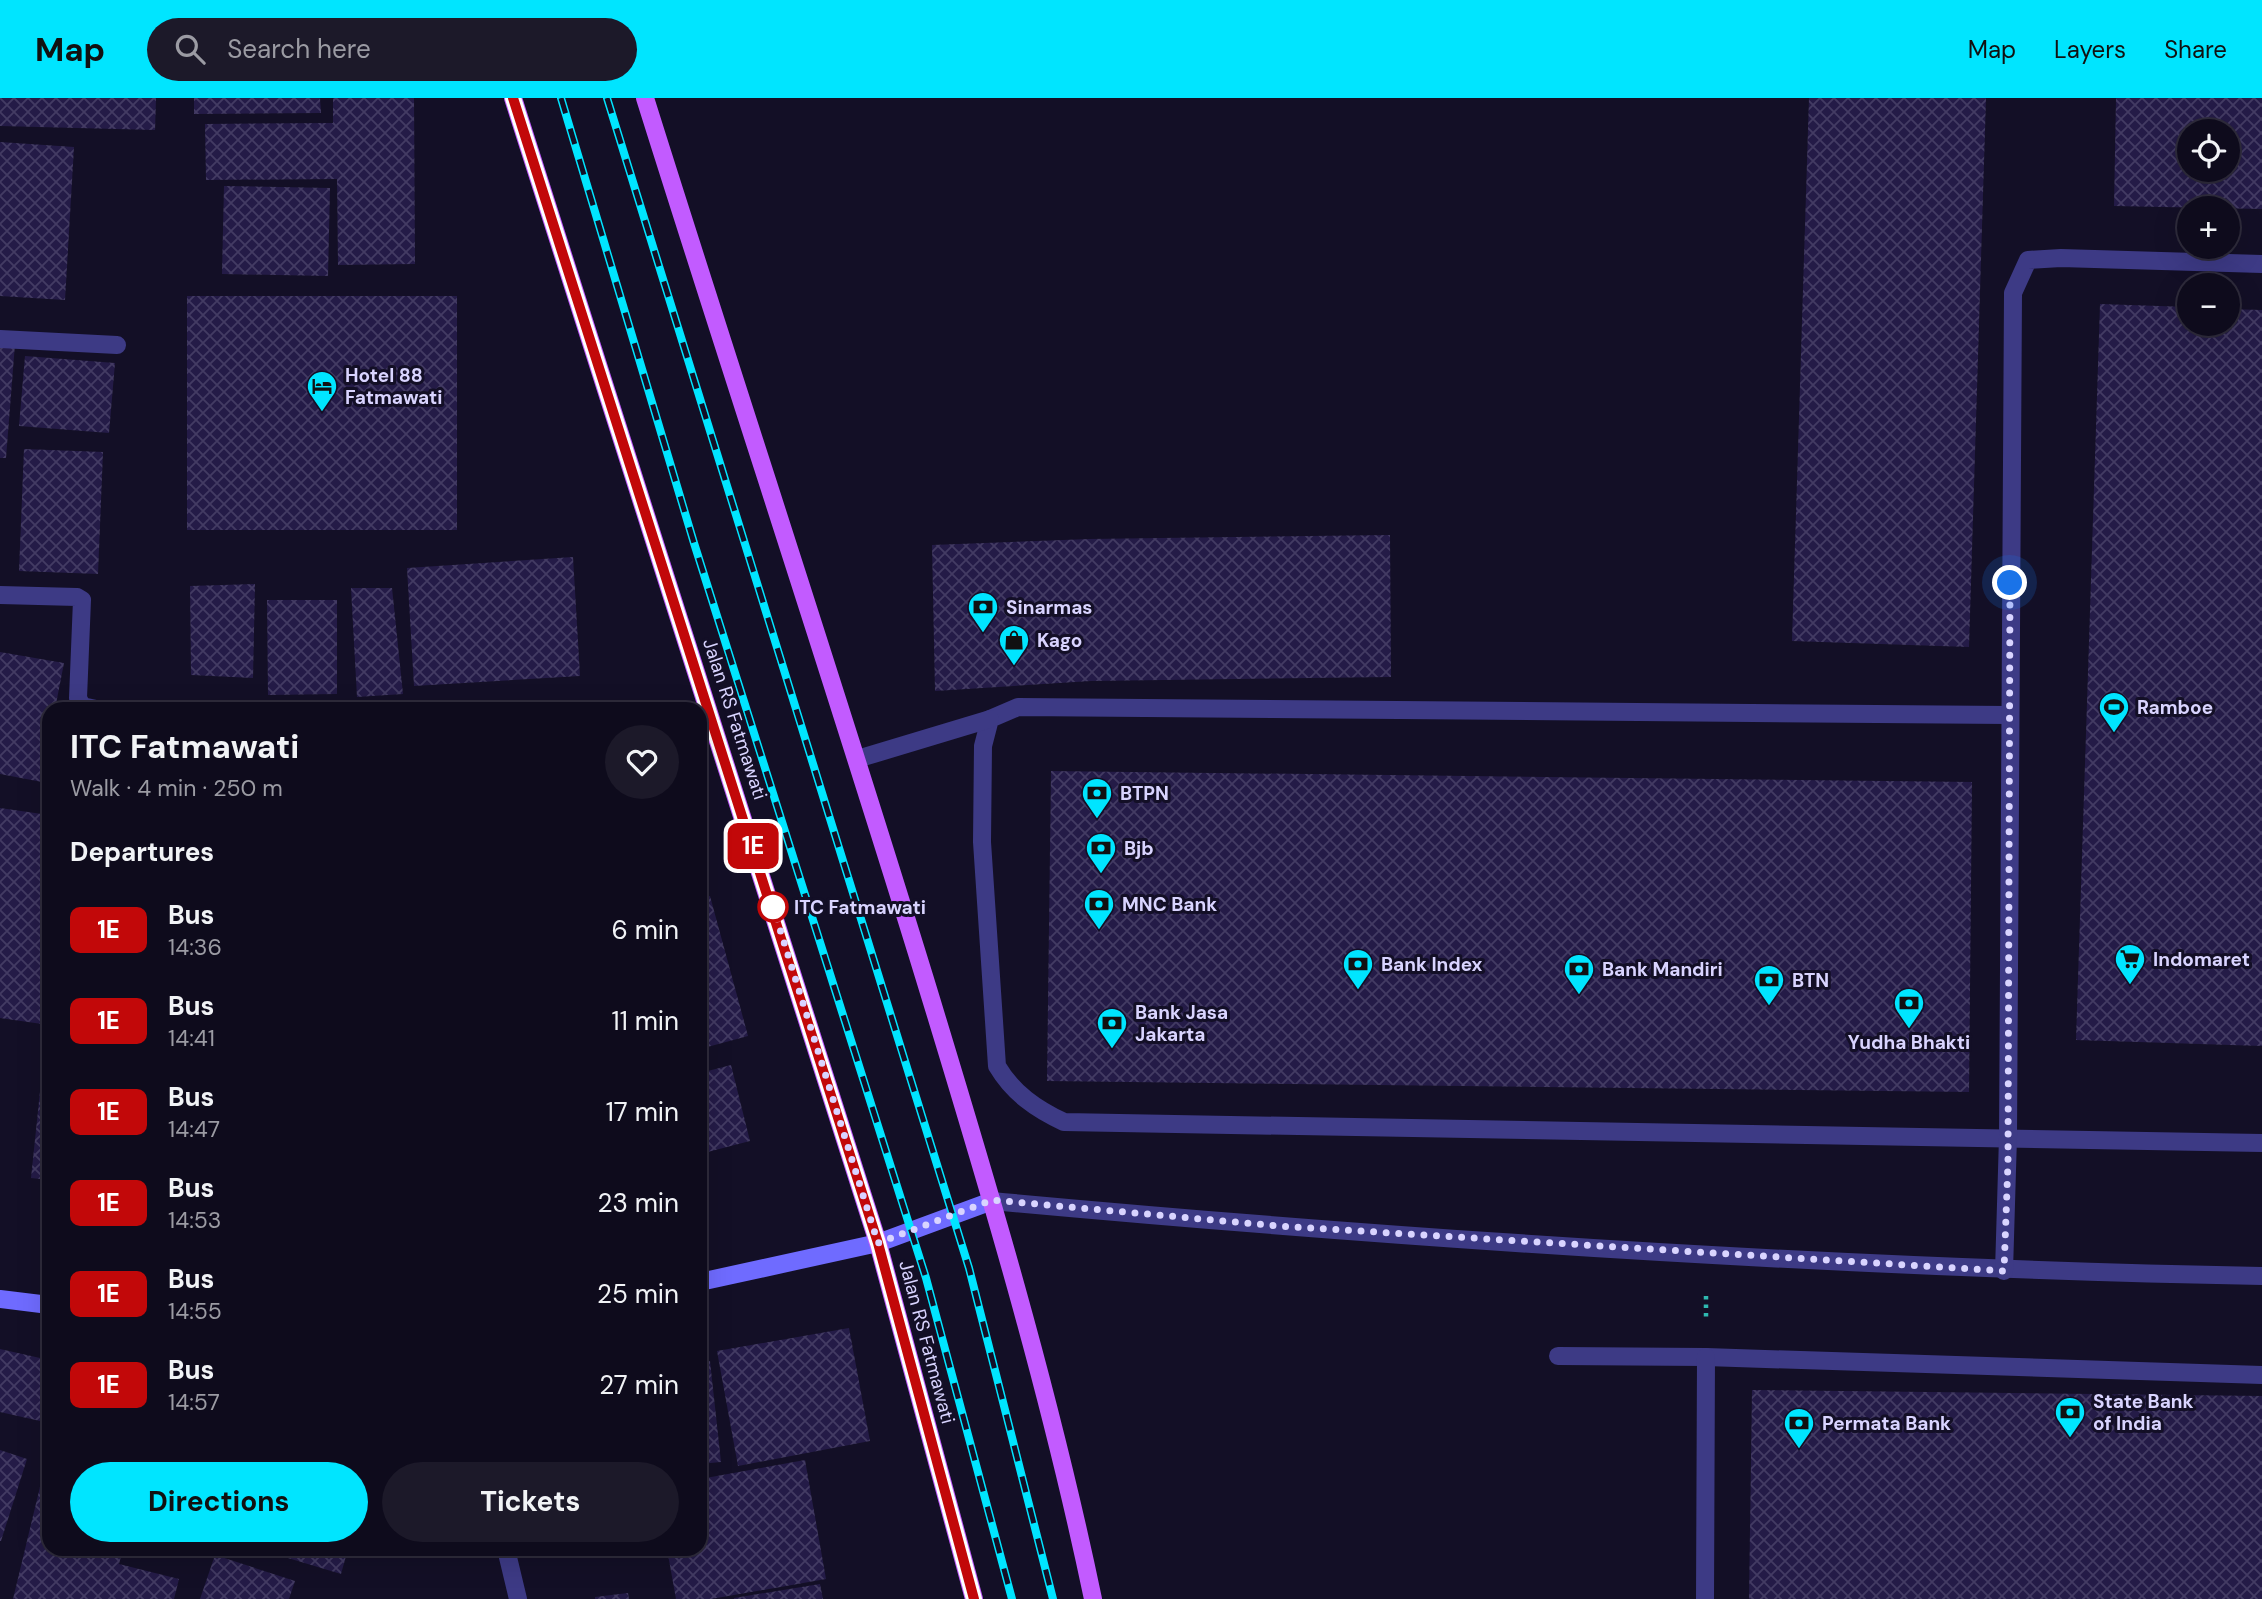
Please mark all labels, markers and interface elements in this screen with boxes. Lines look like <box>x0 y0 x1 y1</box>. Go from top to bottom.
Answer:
search box <box>147 18 637 81</box>
text: Map <box>35 28 105 71</box>
icon: search <box>171 30 209 68</box>
text: Search here <box>227 32 371 66</box>
text: Map <box>1968 34 2016 65</box>
text: Layers <box>2054 34 2126 65</box>
text: Share <box>2164 34 2227 65</box>
map controls <box>2177 119 2240 336</box>
button: locate <box>2177 119 2240 182</box>
button: + <box>2177 196 2240 259</box>
button: − <box>2177 273 2240 336</box>
place label: Hotel 88 Fatmawati <box>345 363 442 410</box>
hotel icon: Hotel 88 Fatmawati <box>305 369 339 413</box>
your location <box>1992 565 2027 600</box>
bank icon: Sinarmas <box>966 590 1000 634</box>
place label: Sinarmas <box>1006 595 1092 620</box>
shop icon: Kago <box>997 623 1031 667</box>
place label: Kago <box>1037 628 1082 653</box>
street label: Jalan RS Fatmawati <box>697 635 773 803</box>
sports icon: Ramboe <box>2097 690 2131 734</box>
place label: Ramboe <box>2137 695 2213 720</box>
text: ITC Fatmawati <box>70 725 299 768</box>
button: heart <box>605 725 679 799</box>
text: Walk · 4 min · 250 m <box>70 773 283 803</box>
bank icon: BTPN <box>1080 776 1114 820</box>
place label: BTPN <box>1120 781 1169 806</box>
line badge: 1E <box>722 823 784 869</box>
text: 1E <box>742 830 764 861</box>
bank icon: Bjb <box>1084 831 1118 875</box>
text: Departures <box>70 835 214 869</box>
place label: Bjb <box>1124 836 1154 861</box>
bank icon: MNC Bank <box>1082 887 1116 931</box>
marker: ITC Fatmawati <box>758 892 788 922</box>
place label: MNC Bank <box>1122 892 1217 917</box>
place label: ITC Fatmawati <box>794 895 926 920</box>
text: Bus <box>168 898 214 932</box>
text: 6 min <box>611 913 679 947</box>
text: 1E <box>97 914 120 945</box>
text: 14:36 <box>168 932 222 962</box>
supermarket icon: Indomaret <box>2113 942 2147 986</box>
bank icon: Bank Index <box>1341 947 1375 991</box>
place label: Indomaret <box>2153 947 2250 972</box>
place label: Bank Index <box>1381 952 1483 977</box>
bank icon: Bank Mandiri <box>1562 952 1596 996</box>
place label: Bank Mandiri <box>1602 957 1723 982</box>
bank icon: BTN <box>1752 963 1786 1007</box>
place label: BTN <box>1792 968 1829 993</box>
bank icon: Yudha Bhakti <box>1892 986 1926 1030</box>
text: Bus <box>168 989 214 1023</box>
place label: Bank Jasa Jakarta <box>1135 1000 1228 1047</box>
text: 11 min <box>612 1004 679 1038</box>
text: 1E <box>97 1005 120 1036</box>
bank icon: Bank Jasa Jakarta <box>1095 1006 1129 1050</box>
text: 14:41 <box>168 1023 215 1053</box>
place label: Yudha Bhakti <box>1848 1030 1970 1055</box>
text: Bus <box>168 1080 214 1114</box>
text: 17 min <box>606 1095 679 1129</box>
text: 1E <box>97 1096 120 1127</box>
text: 14:47 <box>168 1114 220 1144</box>
text: Bus <box>168 1171 214 1205</box>
text: 23 min <box>597 1186 679 1220</box>
text: 1E <box>97 1187 120 1218</box>
text: 14:53 <box>168 1205 221 1235</box>
street label: Jalan RS Fatmawati <box>893 1258 961 1426</box>
text: Bus <box>168 1262 214 1296</box>
text: 25 min <box>597 1277 679 1311</box>
text: 1E <box>97 1278 120 1309</box>
text: 14:55 <box>168 1296 222 1326</box>
text: Bus <box>168 1353 214 1387</box>
text: 27 min <box>599 1368 679 1402</box>
text: 1E <box>97 1369 120 1400</box>
text: 14:57 <box>168 1387 220 1417</box>
place label: State Bank of India <box>2093 1389 2194 1436</box>
bank icon: State Bank of India <box>2053 1395 2087 1439</box>
bank icon: Permata Bank <box>1782 1406 1816 1450</box>
place label: Permata Bank <box>1822 1411 1951 1436</box>
button: Directions <box>70 1462 368 1542</box>
button: Tickets <box>382 1462 679 1542</box>

